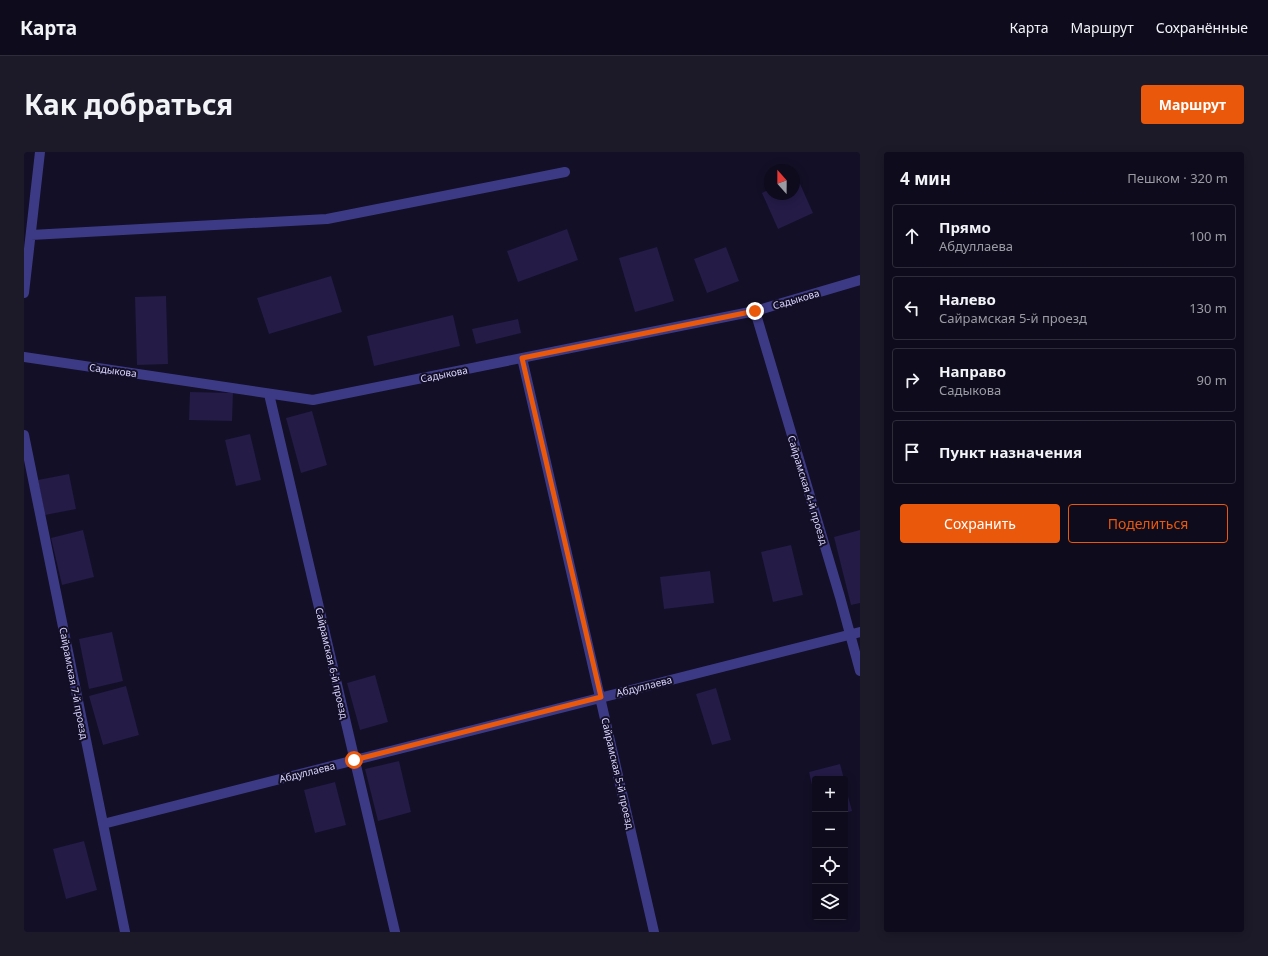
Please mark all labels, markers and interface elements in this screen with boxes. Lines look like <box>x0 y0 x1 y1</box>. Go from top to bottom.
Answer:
text: Карта <box>20 15 77 41</box>
text: Карта <box>1009 18 1048 37</box>
text: Маршрут <box>1070 18 1134 37</box>
text: Сохранённые <box>1156 18 1248 37</box>
text: Как добраться <box>24 85 233 123</box>
button: Маршрут <box>1141 85 1244 124</box>
north arrow <box>764 164 800 200</box>
text: 4 мин <box>900 167 951 190</box>
text: Пешком · 320 m <box>1127 169 1228 187</box>
text: Прямо <box>939 217 991 237</box>
icon: ahead <box>901 225 923 247</box>
text: 100 m <box>1189 227 1227 245</box>
text: Абдуллаева <box>939 237 1013 255</box>
street label: Садыкова <box>771 286 821 312</box>
text: Налево <box>939 289 996 309</box>
icon: left <box>901 297 923 319</box>
text: 130 m <box>1189 299 1227 317</box>
route end <box>746 302 764 320</box>
text: Сайрамская 5-й проезд <box>939 309 1087 327</box>
street label: Садыкова <box>88 360 138 380</box>
text: Направо <box>939 361 1006 381</box>
street label: Садыкова <box>419 363 469 385</box>
icon: right <box>901 369 923 391</box>
text: 90 m <box>1197 371 1227 389</box>
text: Садыкова <box>939 381 1001 399</box>
street label: Сайрамская 4-й проезд <box>785 434 831 546</box>
icon: arrive <box>901 441 923 463</box>
text: Пункт назначения <box>939 442 1082 462</box>
button: Сохранить <box>900 504 1060 543</box>
button: Поделиться <box>1068 504 1228 543</box>
street label: Сайрамская 6-й проезд <box>312 606 352 720</box>
street label: Сайрамская 7-й проезд <box>56 626 92 740</box>
street label: Абдуллаева <box>615 672 673 700</box>
street label: Сайрамская 5-й проезд <box>598 716 638 830</box>
route start <box>345 751 363 769</box>
street label: Абдуллаева <box>278 758 336 786</box>
map controls <box>812 776 848 920</box>
button: + <box>812 776 848 812</box>
button: − <box>812 812 848 848</box>
button: locate <box>812 848 848 884</box>
button: layers <box>812 884 848 920</box>

